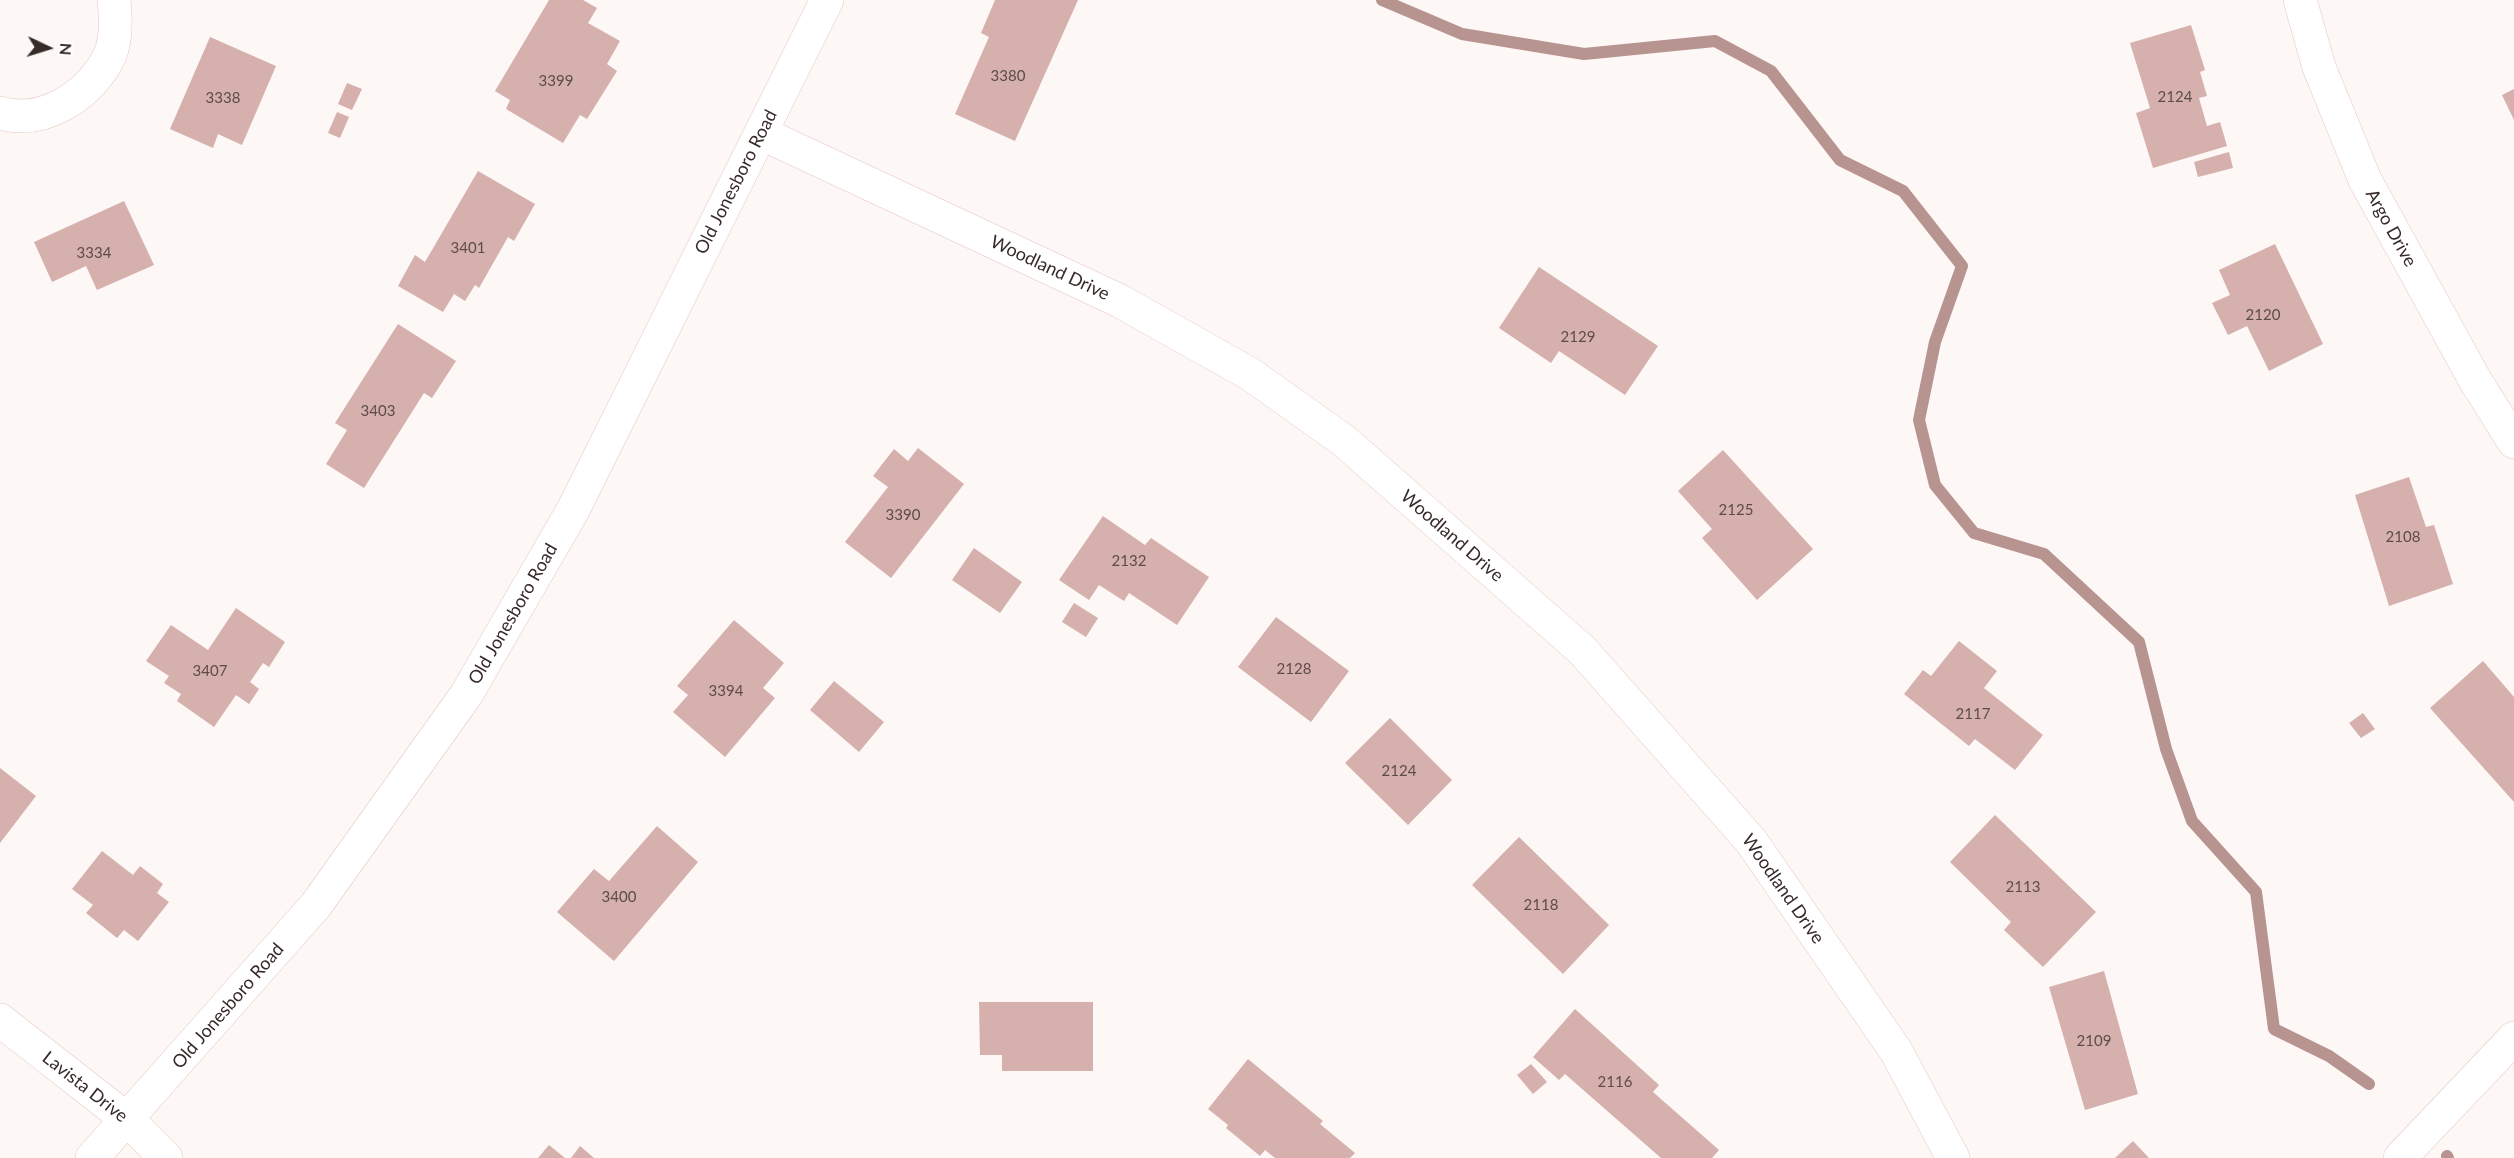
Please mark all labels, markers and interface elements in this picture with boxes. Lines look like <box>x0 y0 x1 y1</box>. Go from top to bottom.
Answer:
north arrow <box>18 18 78 78</box>
text: N <box>57 42 76 56</box>
house number: 3380 <box>991 67 1025 85</box>
house number: 3399 <box>539 72 573 90</box>
house number: 2124 <box>2158 88 2192 106</box>
house number: 3338 <box>206 89 240 107</box>
street label: Old Jonesboro Road <box>690 106 782 258</box>
street label: Argo Drive <box>2361 185 2421 271</box>
street label: Woodland Drive <box>987 231 1113 305</box>
house number: 3401 <box>451 239 485 257</box>
house number: 3334 <box>77 244 111 262</box>
house number: 2120 <box>2246 306 2280 324</box>
house number: 2129 <box>1561 328 1595 346</box>
house number: 3403 <box>361 402 395 420</box>
street label: Woodland Drive <box>1396 486 1508 586</box>
house number: 2125 <box>1719 501 1753 519</box>
house number: 3390 <box>886 506 920 524</box>
house number: 2108 <box>2386 528 2420 546</box>
street label: Old Jonesboro Road <box>464 540 562 688</box>
house number: 2132 <box>1112 552 1146 570</box>
house number: 2128 <box>1277 660 1311 678</box>
house number: 3407 <box>193 662 227 680</box>
house number: 3394 <box>709 682 743 700</box>
house number: 2117 <box>1956 705 1990 723</box>
house number: 2124 <box>1382 762 1416 780</box>
street label: Woodland Drive <box>1737 830 1829 948</box>
house number: 2113 <box>2006 878 2040 896</box>
house number: 3400 <box>602 888 636 906</box>
house number: 2118 <box>1524 896 1558 914</box>
street label: Old Jonesboro Road <box>168 939 288 1073</box>
house number: 2109 <box>2077 1032 2111 1050</box>
street label: Lavista Drive <box>38 1047 132 1127</box>
house number: 2116 <box>1598 1073 1632 1091</box>

